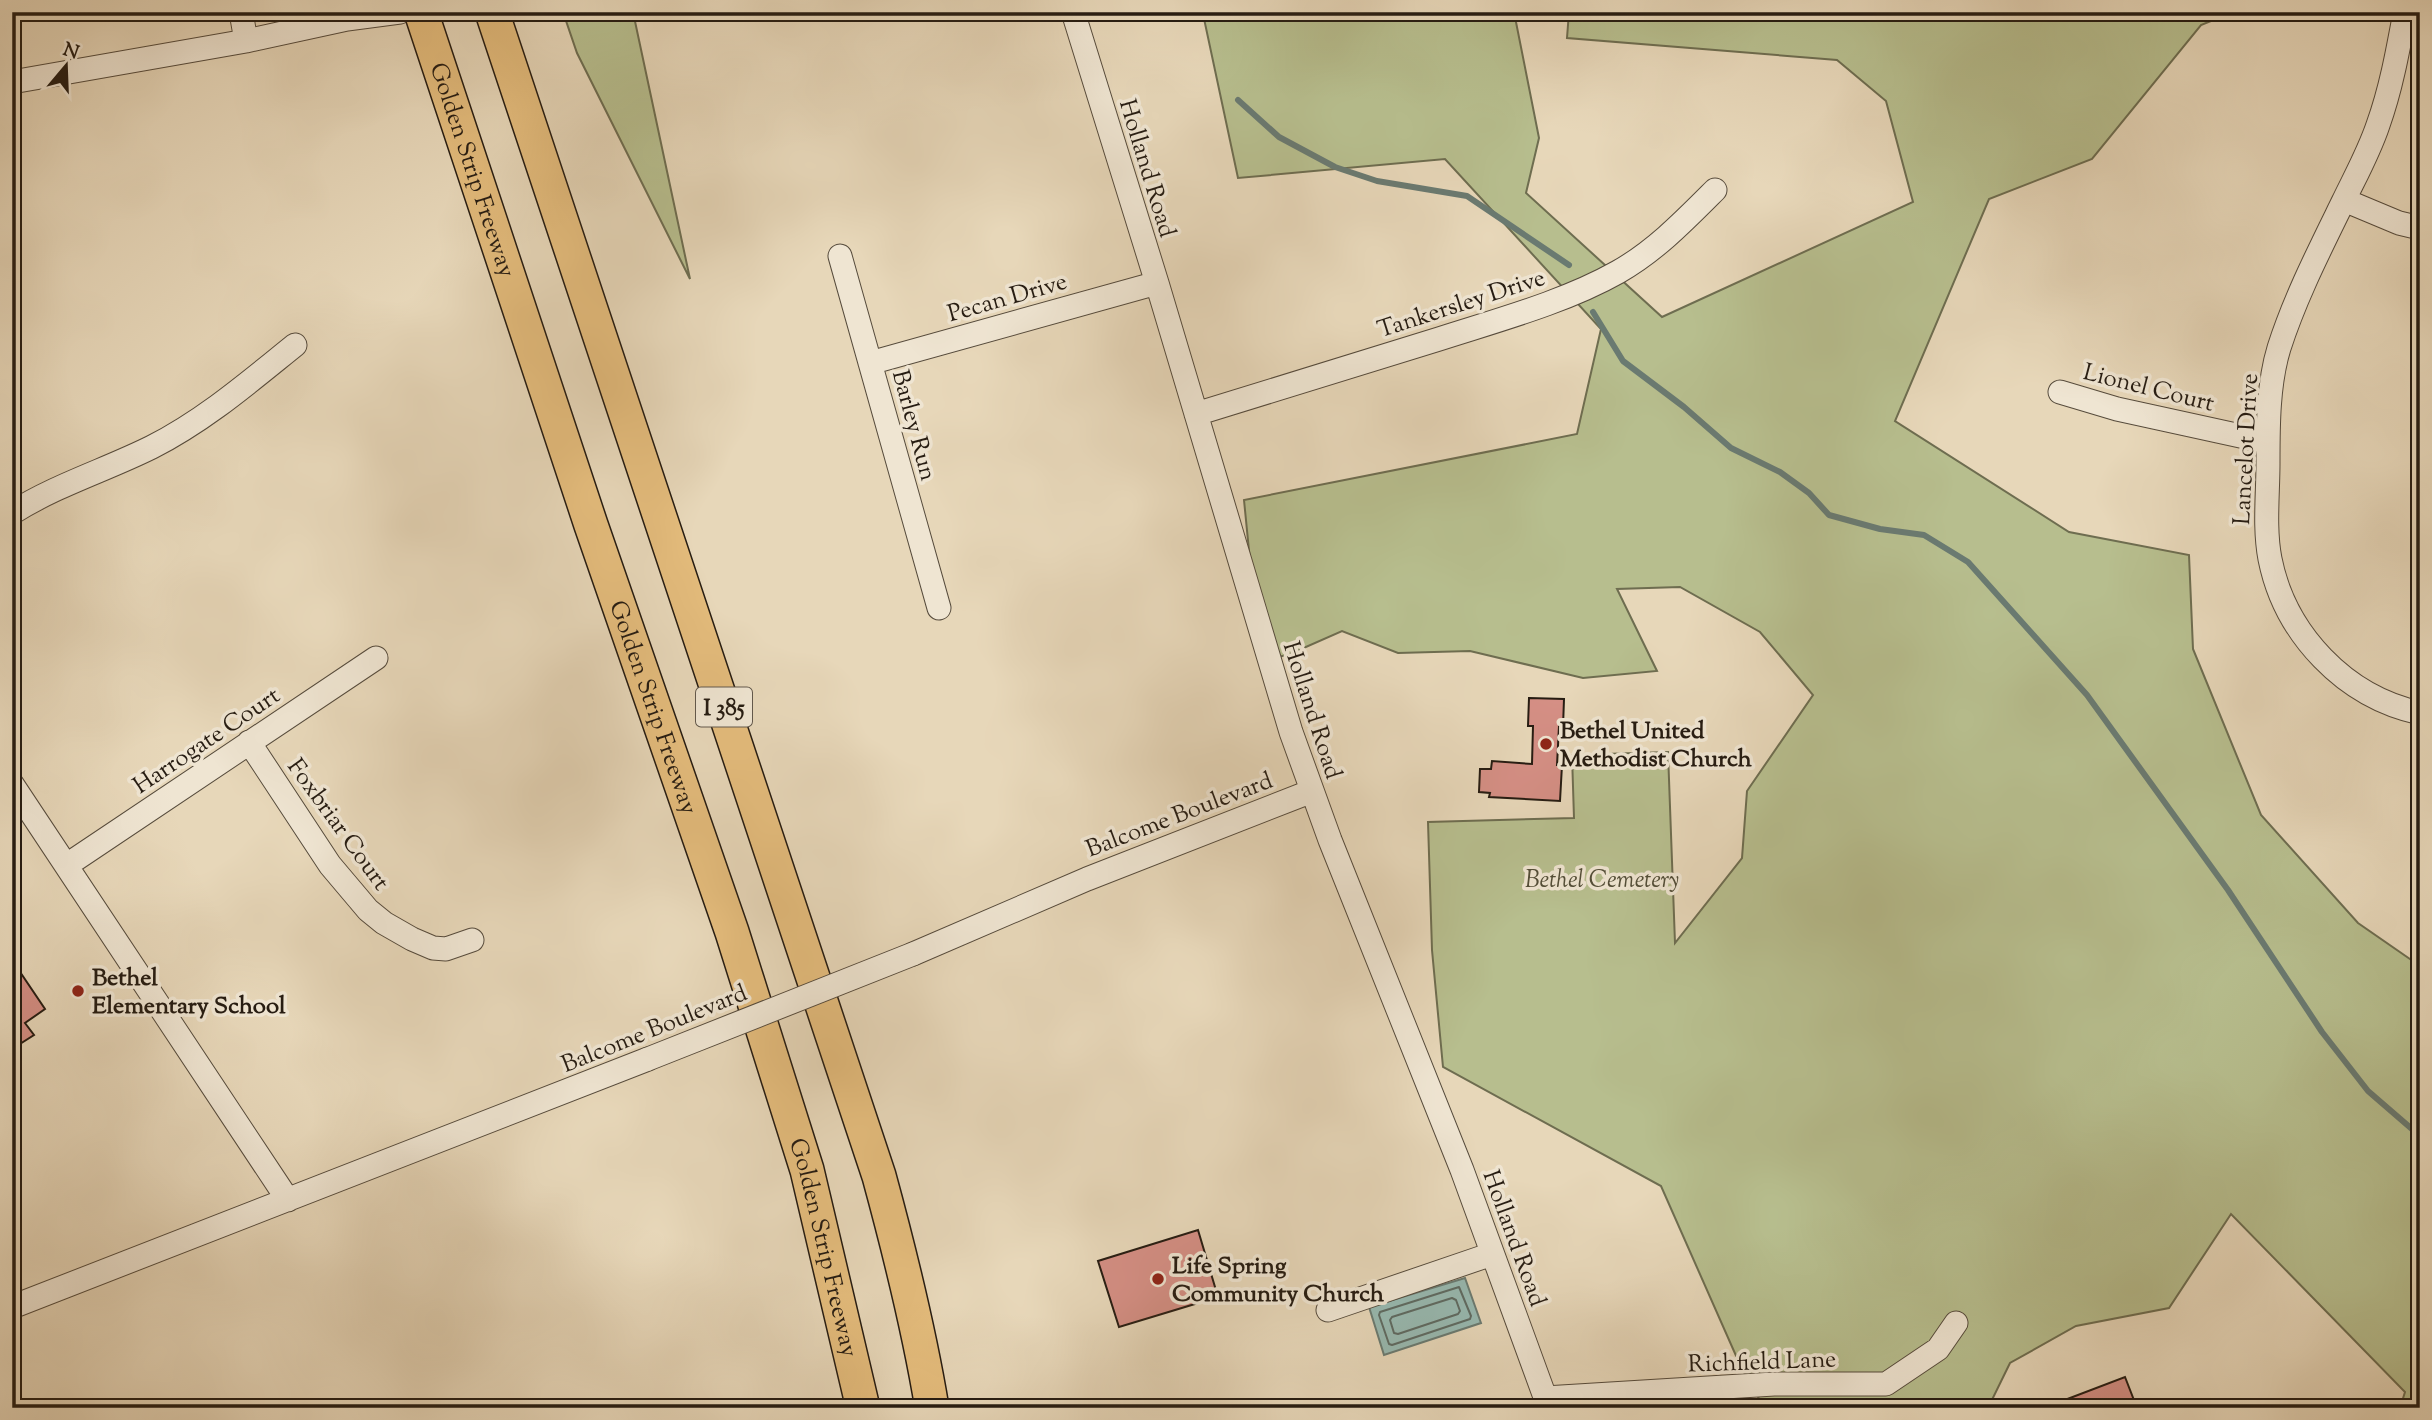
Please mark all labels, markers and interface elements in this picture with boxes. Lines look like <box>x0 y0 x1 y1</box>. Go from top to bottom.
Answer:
north arrow <box>32 32 102 102</box>
text: N <box>59 37 82 68</box>
street label: Golden Strip Freeway <box>420 58 523 282</box>
street label: Holland Road <box>1109 95 1183 242</box>
street label: Tankersley Drive <box>1373 262 1550 348</box>
street label: Pecan Drive <box>944 266 1071 332</box>
street label: Lionel Court <box>2079 356 2218 422</box>
street label: Barley Run <box>882 366 944 485</box>
street label: Lancelot Drive <box>2226 372 2268 526</box>
street label: Golden Strip Freeway <box>599 596 705 819</box>
street label: Holland Road <box>1273 637 1349 784</box>
street label: Harrogate Court <box>127 680 287 803</box>
road number: I 385 <box>696 688 752 726</box>
place label: Bethel United Methodist Church <box>1560 715 1753 777</box>
marker: Bethel United Methodist Church <box>1538 736 1554 752</box>
street label: Foxbriar Court <box>278 752 397 898</box>
street label: Balcome Boulevard <box>1081 764 1279 867</box>
park label: Bethel Cemetery <box>1525 864 1679 898</box>
place label: Bethel Elementary School <box>92 962 286 1024</box>
street label: Balcome Boulevard <box>557 977 753 1083</box>
marker: Bethel Elementary School <box>70 983 86 999</box>
street label: Golden Strip Freeway <box>779 1134 865 1361</box>
street label: Holland Road <box>1473 1166 1554 1312</box>
place label: Life Spring Community Church <box>1172 1250 1385 1312</box>
marker: Life Spring Community Church <box>1150 1271 1166 1287</box>
street label: Richfield Lane <box>1687 1343 1837 1383</box>

